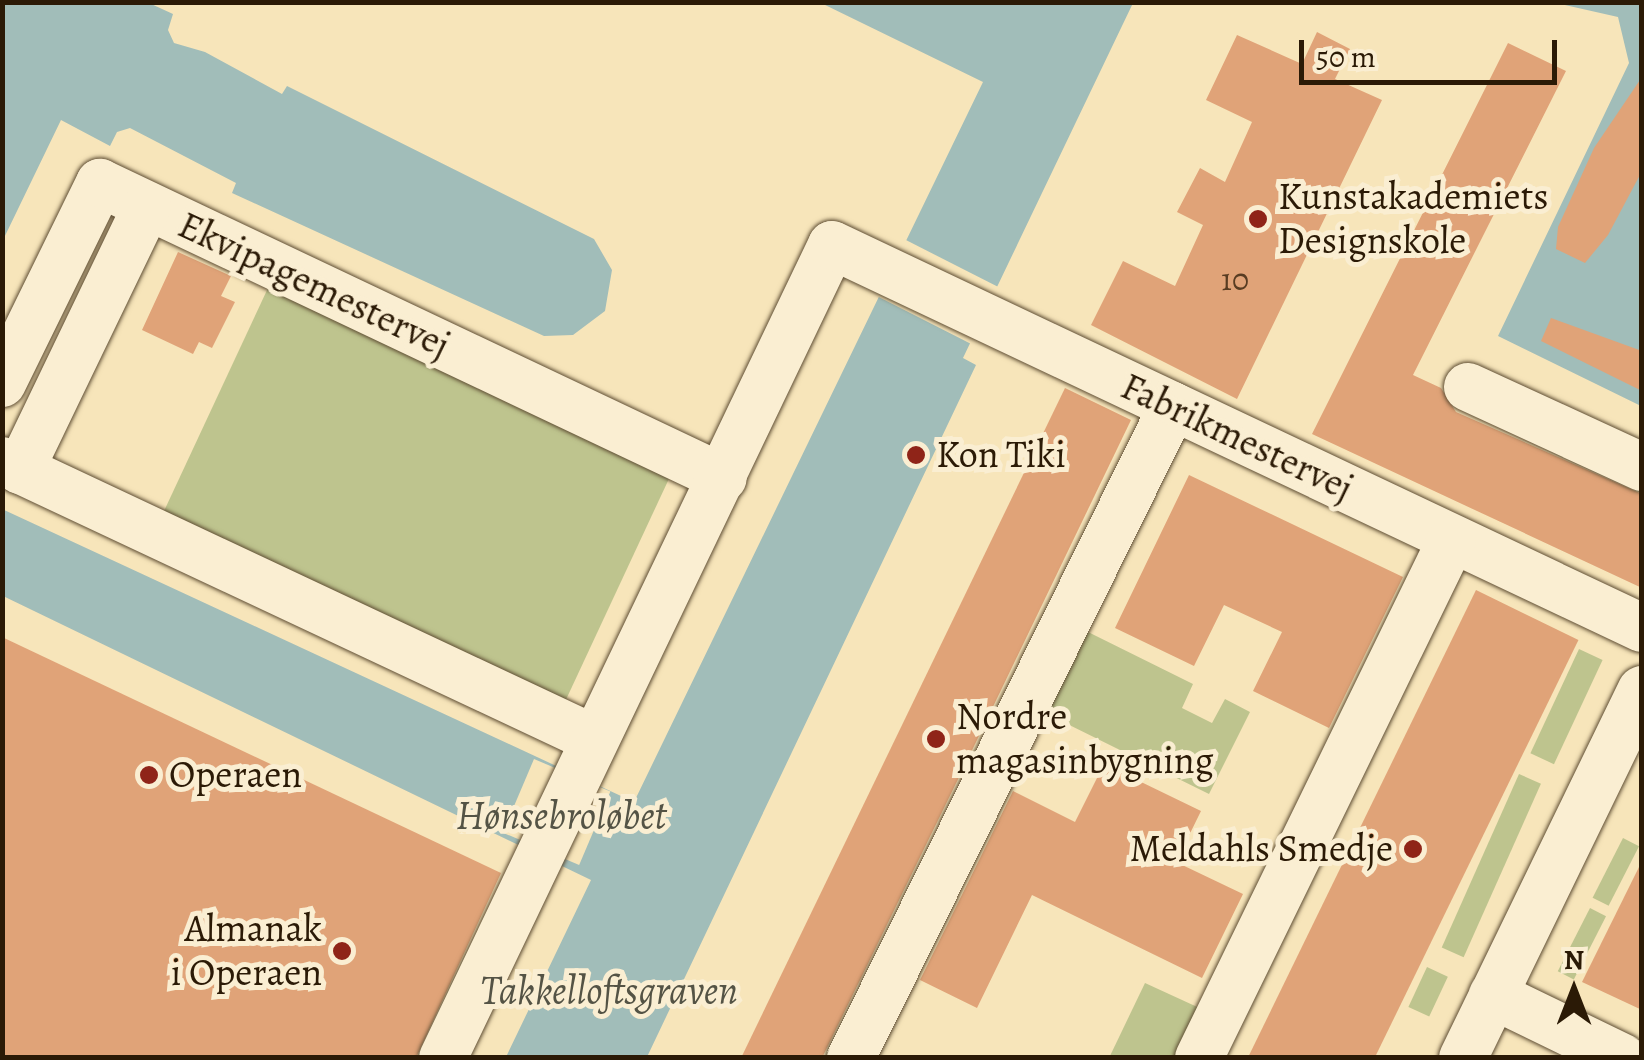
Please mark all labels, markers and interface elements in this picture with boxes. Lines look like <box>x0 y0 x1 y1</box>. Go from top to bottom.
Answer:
scale bar <box>1304 20 1562 82</box>
text: 50 m <box>1316 37 1376 77</box>
place label: Kunstakademiets Designskole <box>1278 174 1548 264</box>
street label: Ekvipagemestervej <box>171 202 457 368</box>
marker: Kunstakademiets Designskole <box>1247 208 1269 230</box>
house number: 10 <box>1221 260 1249 298</box>
street label: Fabrikmestervej <box>1114 363 1360 511</box>
place label: Kon Tiki <box>936 432 1066 478</box>
marker: Kon Tiki <box>905 444 927 466</box>
place label: Nordre magasinbygning <box>956 694 1214 784</box>
marker: Nordre magasinbygning <box>925 728 947 750</box>
place label: Operaen <box>169 752 302 798</box>
marker: Operaen <box>138 764 160 786</box>
water label: Hønsebroløbet <box>456 792 666 840</box>
place label: Meldahls Smedje <box>1129 826 1393 872</box>
marker: Meldahls Smedje <box>1402 838 1424 860</box>
place label: Almanak i Operaen <box>171 906 322 996</box>
marker: Almanak i Operaen <box>331 940 353 962</box>
north arrow <box>1524 940 1624 1040</box>
text: N <box>1564 941 1584 979</box>
water label: Takkelloftsgraven <box>480 967 738 1015</box>

